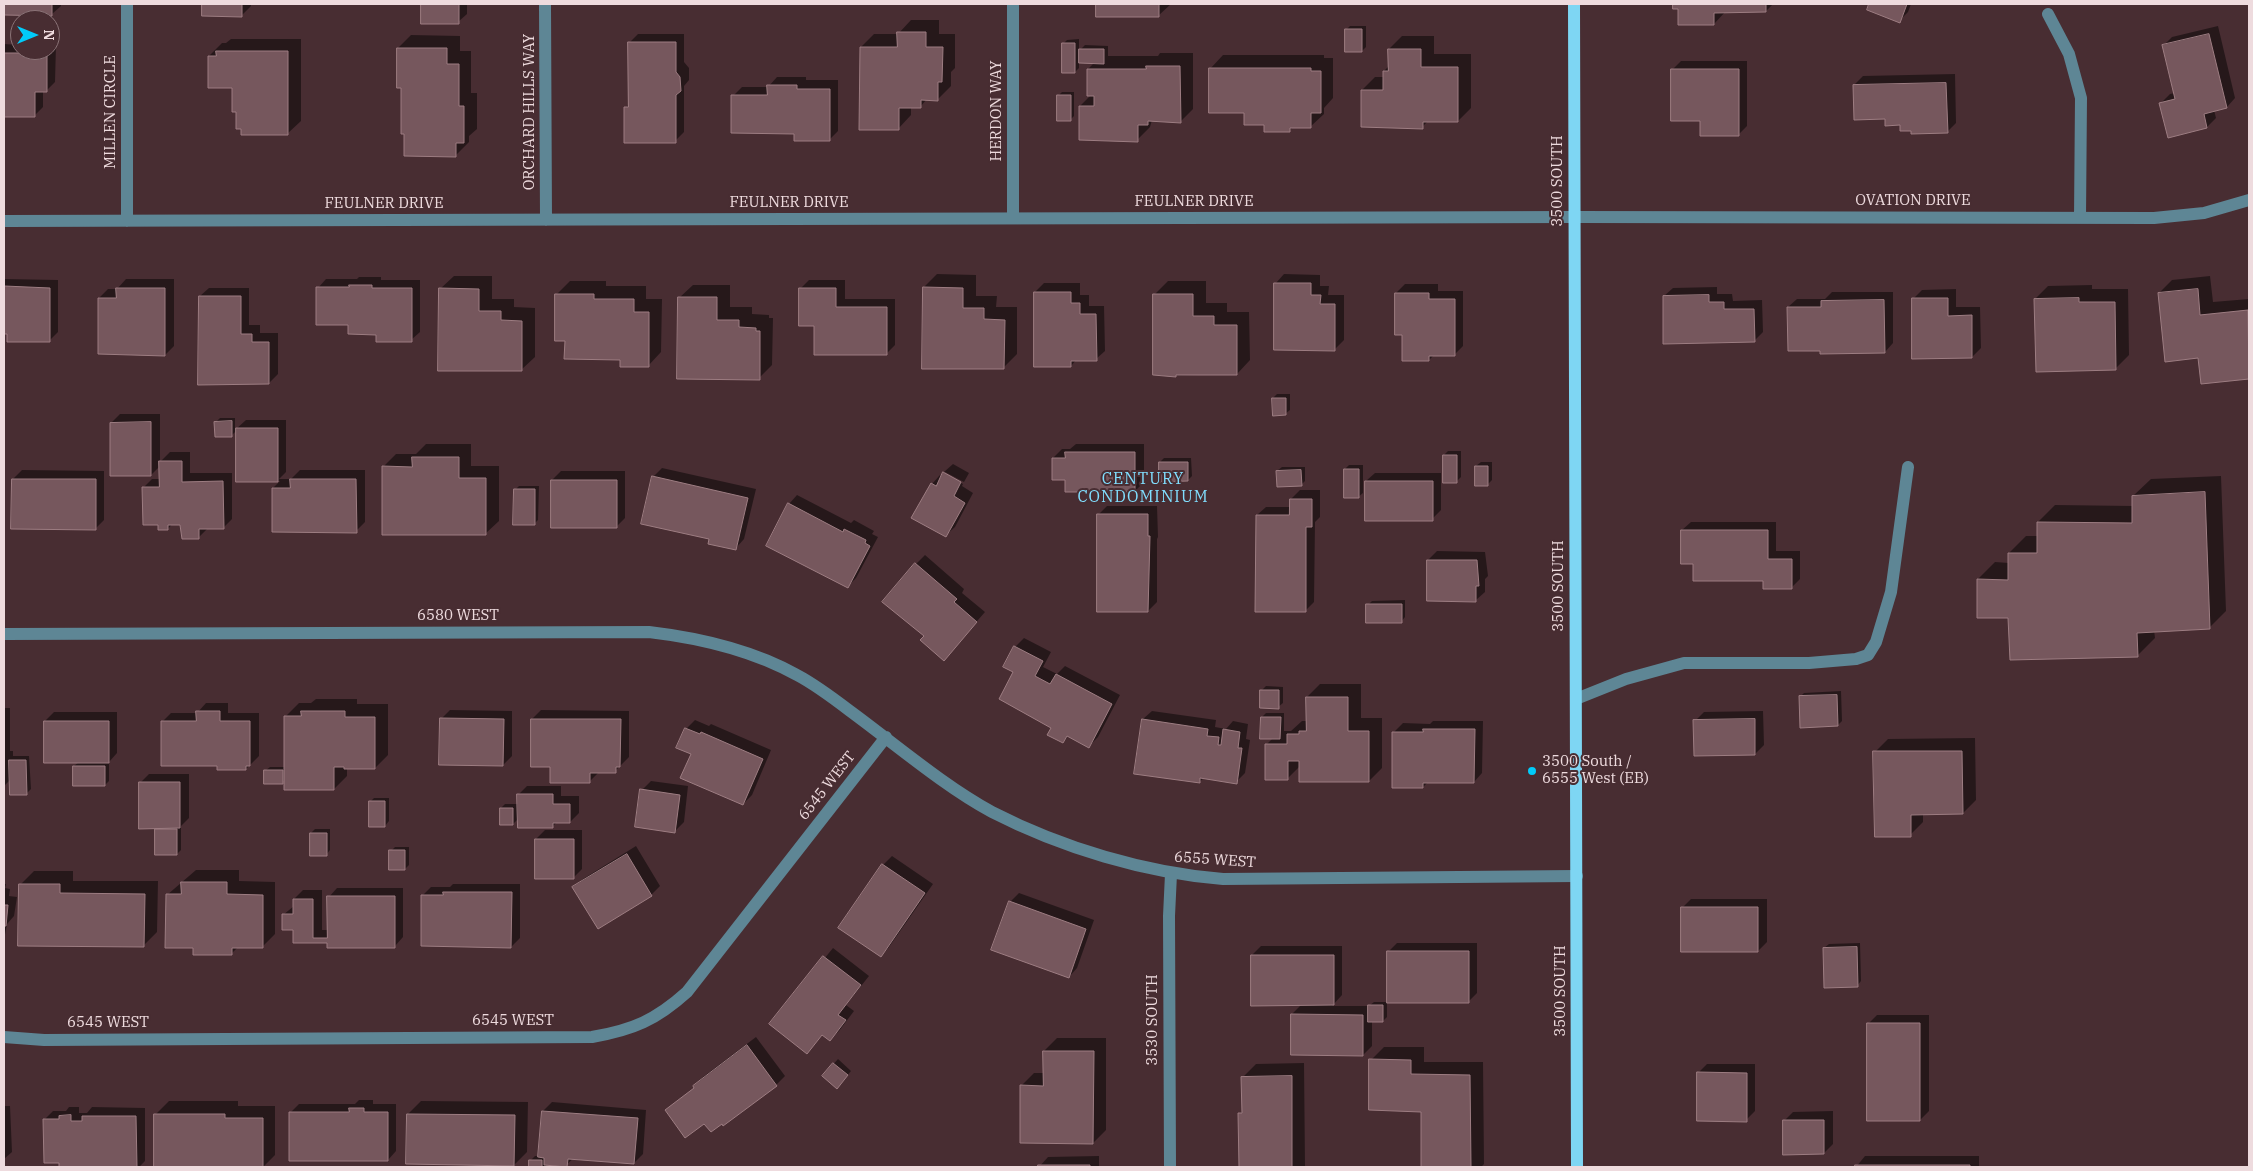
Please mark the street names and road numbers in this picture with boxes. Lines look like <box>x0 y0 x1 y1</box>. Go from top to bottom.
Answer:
street label: ORCHARD HILLS WAY <box>521 34 539 190</box>
street label: MILLEN CIRCLE <box>102 55 120 169</box>
street label: HERDON WAY <box>988 60 1006 162</box>
street label: 3500 SOUTH <box>1549 135 1567 227</box>
street label: OVATION DRIVE <box>1855 192 1971 210</box>
street label: FEULNER DRIVE <box>1134 193 1254 211</box>
street label: FEULNER DRIVE <box>729 194 849 212</box>
street label: FEULNER DRIVE <box>324 195 444 213</box>
street label: 3500 SOUTH <box>1550 540 1568 632</box>
street label: 6580 WEST <box>417 607 499 625</box>
street label: 6545 WEST <box>795 748 859 824</box>
street label: 6555 WEST <box>1173 848 1257 872</box>
street label: 3500 SOUTH <box>1552 945 1570 1037</box>
street label: 3530 SOUTH <box>1144 974 1162 1066</box>
street label: 6545 WEST <box>472 1012 554 1030</box>
street label: 6545 WEST <box>67 1014 149 1032</box>

